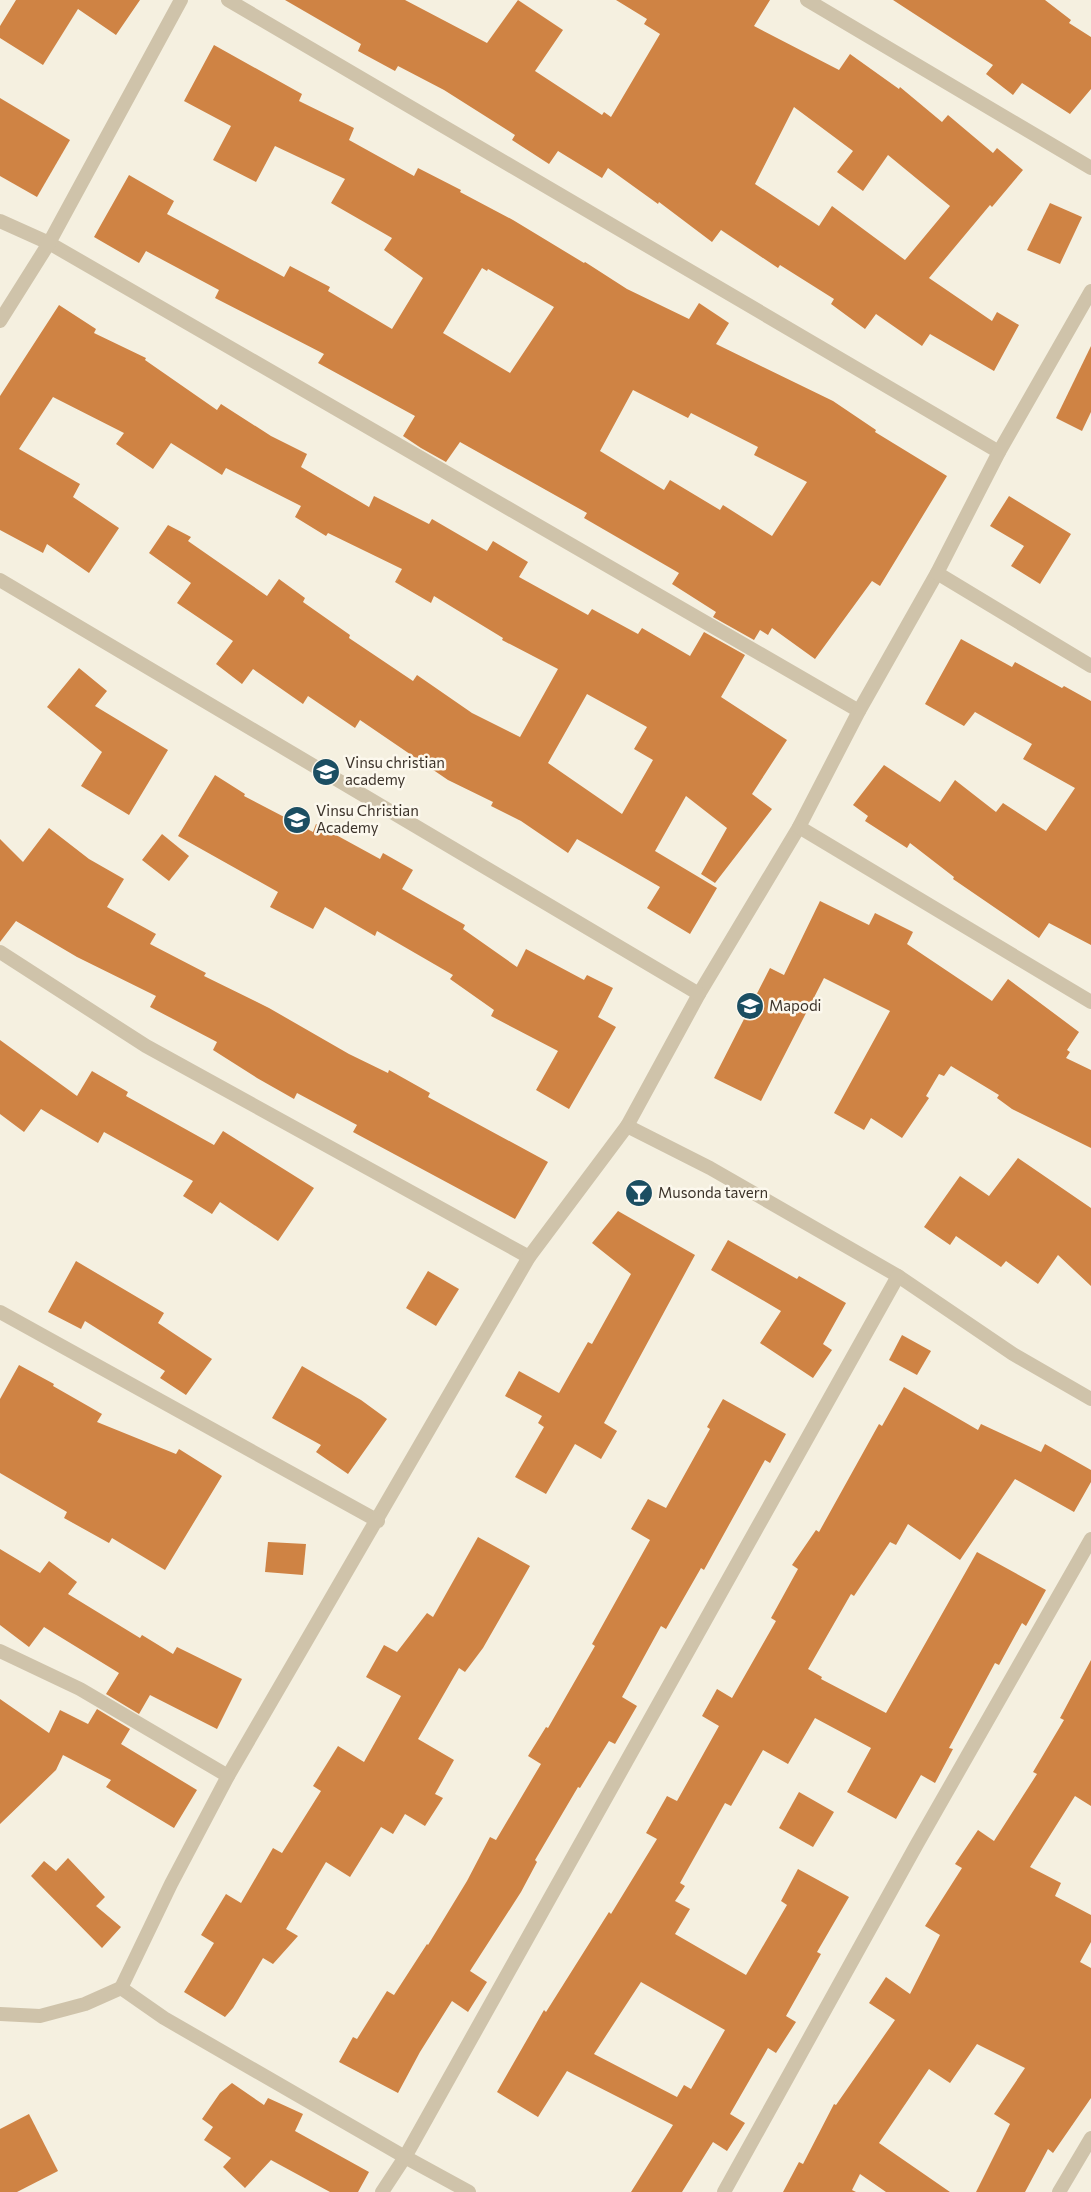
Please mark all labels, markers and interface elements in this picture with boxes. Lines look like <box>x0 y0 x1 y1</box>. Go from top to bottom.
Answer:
place label: Vinsu christian academy <box>345 753 445 788</box>
school or university icon: Vinsu christian academy <box>311 757 341 787</box>
place label: Vinsu Christian Academy <box>316 801 419 836</box>
school or university icon: Vinsu Christian Academy <box>282 805 312 835</box>
school or university icon: Mapodi <box>735 991 765 1021</box>
place label: Mapodi <box>769 996 821 1014</box>
bar icon: Musonda tavern <box>624 1178 654 1208</box>
place label: Musonda tavern <box>658 1183 768 1201</box>

